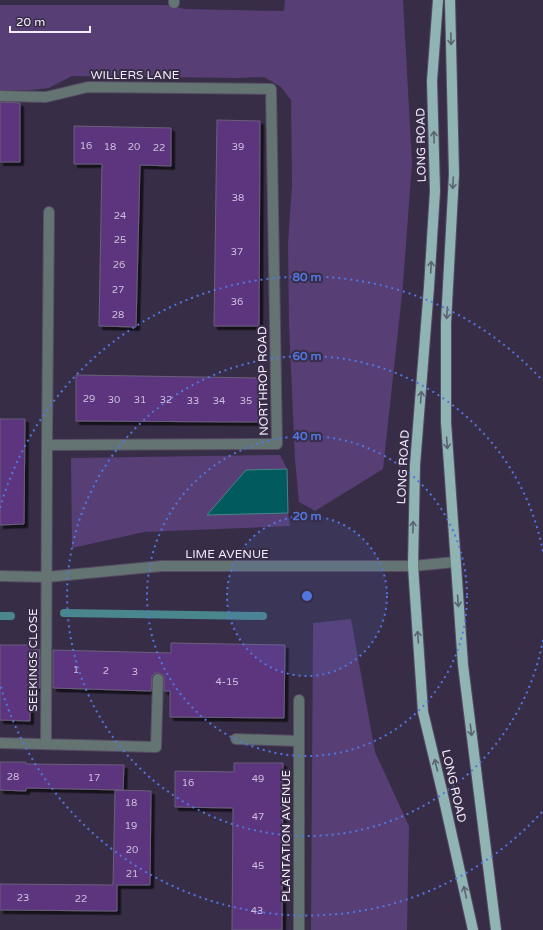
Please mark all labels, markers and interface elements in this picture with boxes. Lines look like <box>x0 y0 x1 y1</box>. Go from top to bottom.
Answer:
scale bar <box>10 8 90 34</box>
text: 20 m <box>16 15 45 29</box>
one-way arrow <box>447 32 455 45</box>
street label: WILLERS LANE <box>90 68 180 82</box>
street label: LONG ROAD <box>413 108 429 182</box>
one-way arrow <box>430 131 437 144</box>
house number: 16 <box>80 140 92 152</box>
house number: 18 <box>104 141 116 153</box>
house number: 20 <box>128 141 140 153</box>
house number: 39 <box>232 141 244 153</box>
house number: 22 <box>153 142 165 154</box>
one-way arrow <box>450 176 457 189</box>
house number: 38 <box>232 192 244 204</box>
house number: 24 <box>114 210 126 222</box>
house number: 25 <box>114 234 126 246</box>
house number: 37 <box>231 246 243 258</box>
house number: 26 <box>113 259 125 271</box>
one-way arrow <box>427 261 434 274</box>
text: 80 m <box>292 270 322 284</box>
house number: 27 <box>112 284 124 296</box>
house number: 36 <box>231 296 243 308</box>
one-way arrow <box>443 306 450 319</box>
house number: 28 <box>112 309 124 321</box>
street label: NORTHROP ROAD <box>255 326 271 436</box>
text: 60 m <box>292 349 322 363</box>
one-way arrow <box>418 391 425 404</box>
house number: 29 <box>83 393 95 405</box>
house number: 30 <box>108 394 120 406</box>
house number: 31 <box>134 394 146 406</box>
house number: 32 <box>160 394 172 406</box>
house number: 33 <box>187 395 199 407</box>
house number: 34 <box>213 395 225 407</box>
house number: 35 <box>240 395 252 407</box>
text: 40 m <box>292 429 322 443</box>
street label: LONG ROAD <box>394 429 412 505</box>
one-way arrow <box>443 436 450 449</box>
text: 20 m <box>292 509 322 523</box>
one-way arrow <box>409 521 417 534</box>
street label: LIME AVENUE <box>185 547 269 561</box>
centre of rings <box>300 589 314 603</box>
one-way arrow <box>454 594 462 607</box>
street label: SEEKINGS CLOSE <box>26 608 40 712</box>
one-way arrow <box>414 631 421 644</box>
house number: 1 <box>73 664 79 676</box>
house number: 2 <box>103 665 109 677</box>
house number: 3 <box>132 666 138 678</box>
house number: 4-15 <box>215 676 239 688</box>
one-way arrow <box>467 723 475 736</box>
street label: LONG ROAD <box>439 748 469 824</box>
one-way arrow <box>432 759 439 772</box>
street label: PLANTATION AVENUE <box>279 770 293 902</box>
house number: 28 <box>7 771 19 783</box>
house number: 17 <box>88 772 100 784</box>
house number: 49 <box>252 773 264 785</box>
house number: 16 <box>182 777 194 789</box>
house number: 18 <box>125 797 137 809</box>
house number: 47 <box>252 811 264 823</box>
house number: 19 <box>125 820 137 832</box>
house number: 20 <box>126 844 138 856</box>
house number: 45 <box>252 860 264 872</box>
house number: 21 <box>126 868 138 880</box>
one-way arrow <box>460 886 468 899</box>
house number: 23 <box>17 892 29 904</box>
house number: 22 <box>75 893 87 905</box>
house number: 43 <box>251 905 263 917</box>

